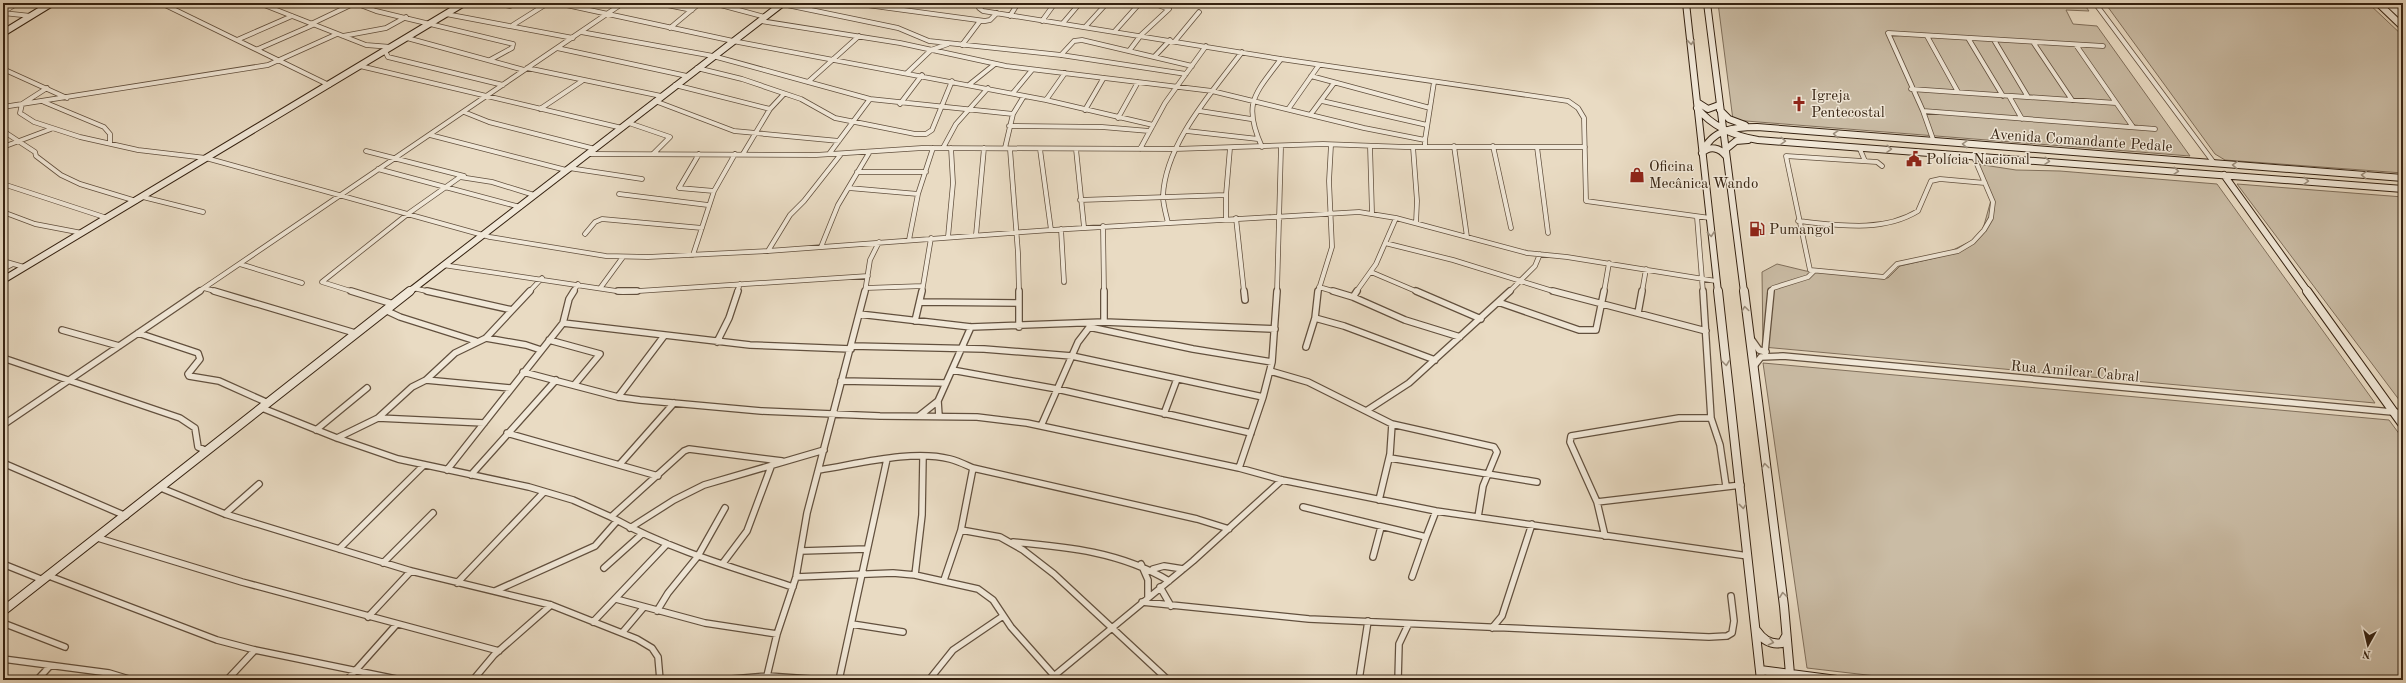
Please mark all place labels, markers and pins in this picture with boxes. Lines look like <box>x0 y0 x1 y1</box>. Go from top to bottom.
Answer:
place label: Igreja Pentecostal <box>1811 89 1885 121</box>
church icon: Igreja Pentecostal <box>1790 95 1808 113</box>
public building icon: Polícia Nacional <box>1905 150 1923 168</box>
place label: Polícia Nacional <box>1926 153 2030 168</box>
place label: Oficina Mecânica Wando <box>1649 160 1758 192</box>
shop icon: Oficina Mecânica Wando <box>1628 166 1646 184</box>
fuel station icon: Pumangol <box>1748 220 1766 238</box>
place label: Pumangol <box>1769 223 1834 238</box>

